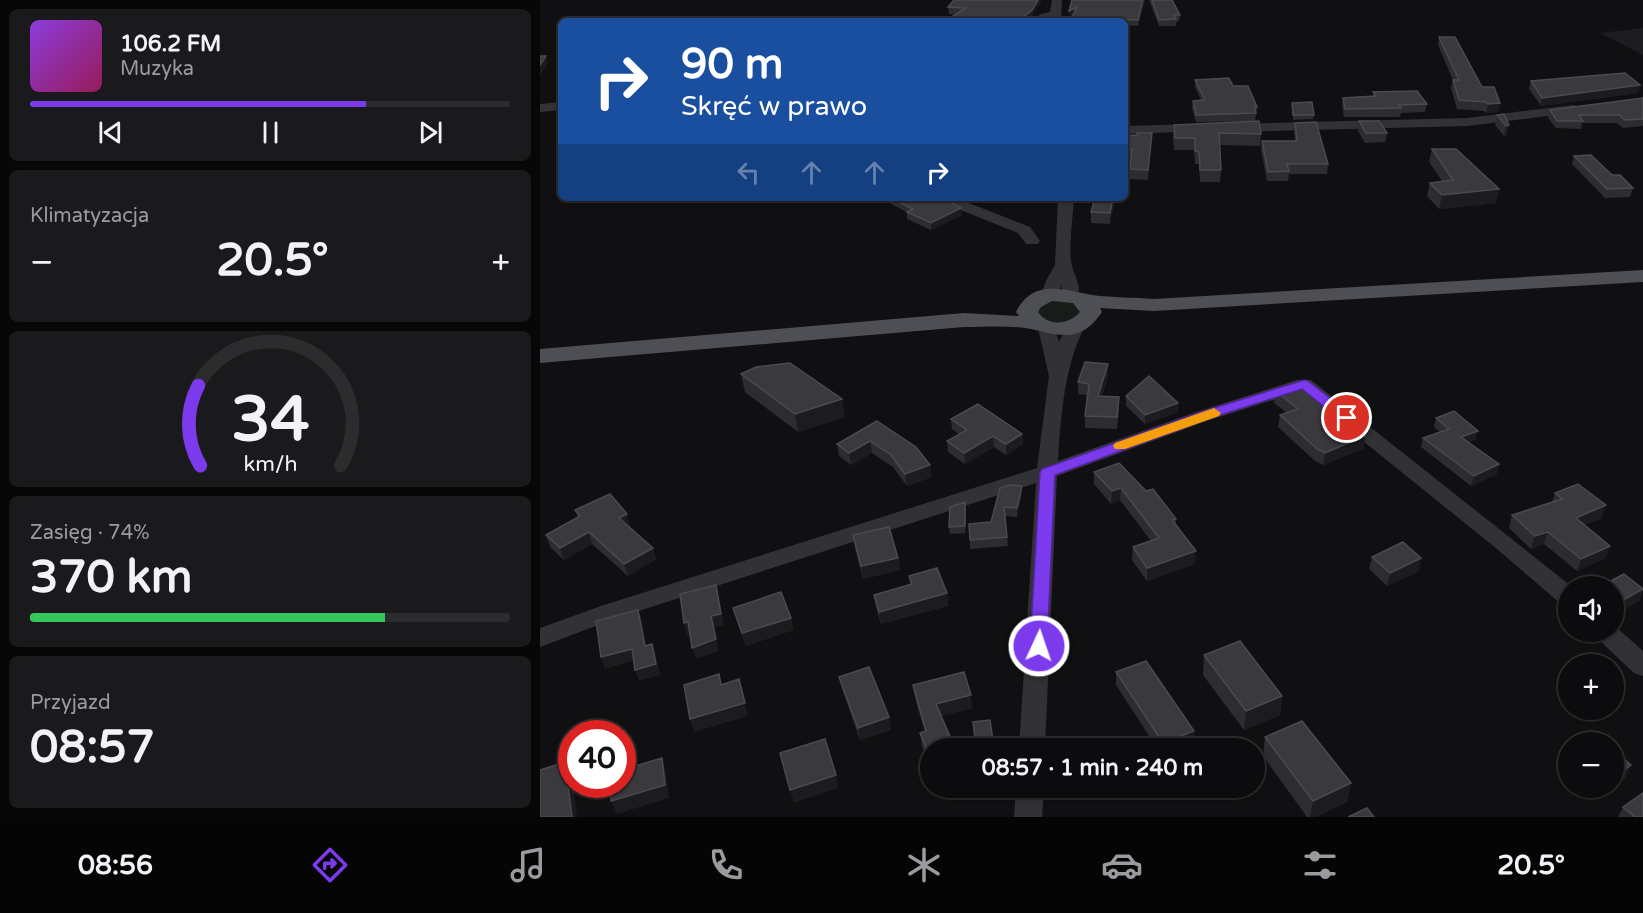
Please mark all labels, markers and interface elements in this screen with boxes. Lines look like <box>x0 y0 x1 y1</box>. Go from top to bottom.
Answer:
text: 106.2 FM <box>120 31 221 57</box>
text: 90 m <box>681 39 783 90</box>
icon: right <box>582 42 660 120</box>
text: Muzyka <box>120 57 194 81</box>
text: Skręć w prawo <box>681 90 867 123</box>
icon: previous <box>94 116 127 149</box>
icon: pause <box>254 116 287 149</box>
icon: next <box>414 116 447 149</box>
icon: left <box>732 156 765 189</box>
icon: ahead <box>795 156 828 189</box>
icon: ahead <box>858 156 891 189</box>
icon: right <box>921 156 954 189</box>
text: Klimatyzacja <box>30 204 149 228</box>
text: 20.5° <box>216 234 329 288</box>
text: − <box>30 243 54 282</box>
text: + <box>491 243 510 282</box>
text: 34 <box>231 383 309 458</box>
pin <box>1321 392 1372 443</box>
icon: arrive <box>1330 401 1363 434</box>
text: km/h <box>243 451 297 477</box>
text: Zasięg · 74% <box>30 521 150 545</box>
text: 370 km <box>30 551 192 605</box>
map controls <box>1558 576 1624 798</box>
button: sound <box>1558 576 1624 642</box>
position arrow <box>1007 614 1071 678</box>
button: + <box>1558 654 1624 720</box>
text: Przyjazd <box>30 691 111 715</box>
speed limit sign: 40 <box>558 720 636 798</box>
text: 08:57 <box>30 721 155 775</box>
button: − <box>1558 732 1624 798</box>
text: 08:57 · 1 min · 240 m <box>982 755 1203 781</box>
icon: directions <box>309 844 351 886</box>
icon: music <box>507 844 549 886</box>
icon: phone <box>705 844 747 886</box>
icon: climate <box>903 844 945 886</box>
icon: car <box>1101 844 1143 886</box>
icon: filters <box>1299 844 1341 886</box>
text: 08:56 <box>78 849 153 882</box>
text: 20.5° <box>1497 849 1565 882</box>

